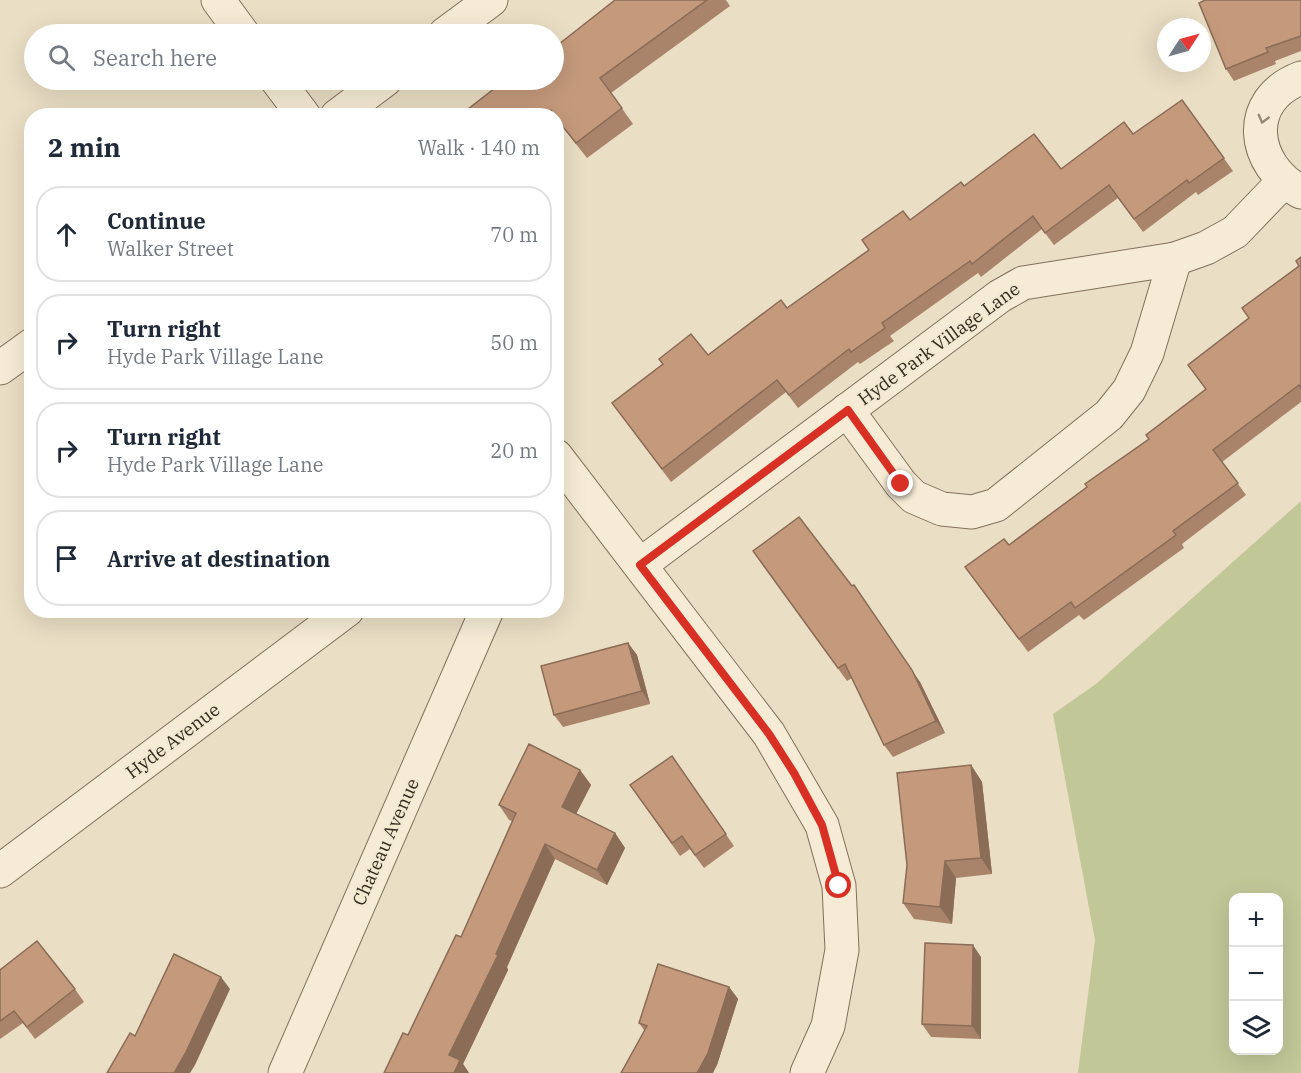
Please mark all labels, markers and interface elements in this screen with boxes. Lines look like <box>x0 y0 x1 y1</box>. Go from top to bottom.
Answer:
north arrow <box>1157 18 1211 72</box>
search box <box>24 24 564 90</box>
icon: search <box>45 41 78 74</box>
text: Search here <box>93 43 217 72</box>
one-way arrow <box>1258 114 1271 124</box>
text: 2 min <box>48 130 121 164</box>
text: Walk · 140 m <box>418 134 540 161</box>
text: Continue <box>107 206 206 235</box>
icon: ahead <box>50 218 83 251</box>
text: 70 m <box>490 221 538 248</box>
text: Walker Street <box>107 235 234 262</box>
street label: Hyde Park Village Lane <box>853 277 1024 410</box>
text: Turn right <box>107 314 221 343</box>
icon: right <box>50 326 83 359</box>
text: 50 m <box>490 329 538 356</box>
text: Hyde Park Village Lane <box>107 343 324 370</box>
text: Turn right <box>107 422 221 451</box>
icon: right <box>50 434 83 467</box>
text: 20 m <box>490 437 538 464</box>
text: Hyde Park Village Lane <box>107 451 324 478</box>
route end <box>887 470 913 496</box>
icon: arrive <box>50 542 83 575</box>
text: Arrive at destination <box>107 544 330 573</box>
street label: Hyde Avenue <box>121 698 224 783</box>
street label: Chateau Avenue <box>347 775 424 909</box>
route start <box>825 872 851 898</box>
map controls <box>1229 893 1283 1055</box>
button: + <box>1229 893 1283 947</box>
button: − <box>1229 947 1283 1001</box>
button: layers <box>1229 1001 1283 1055</box>

